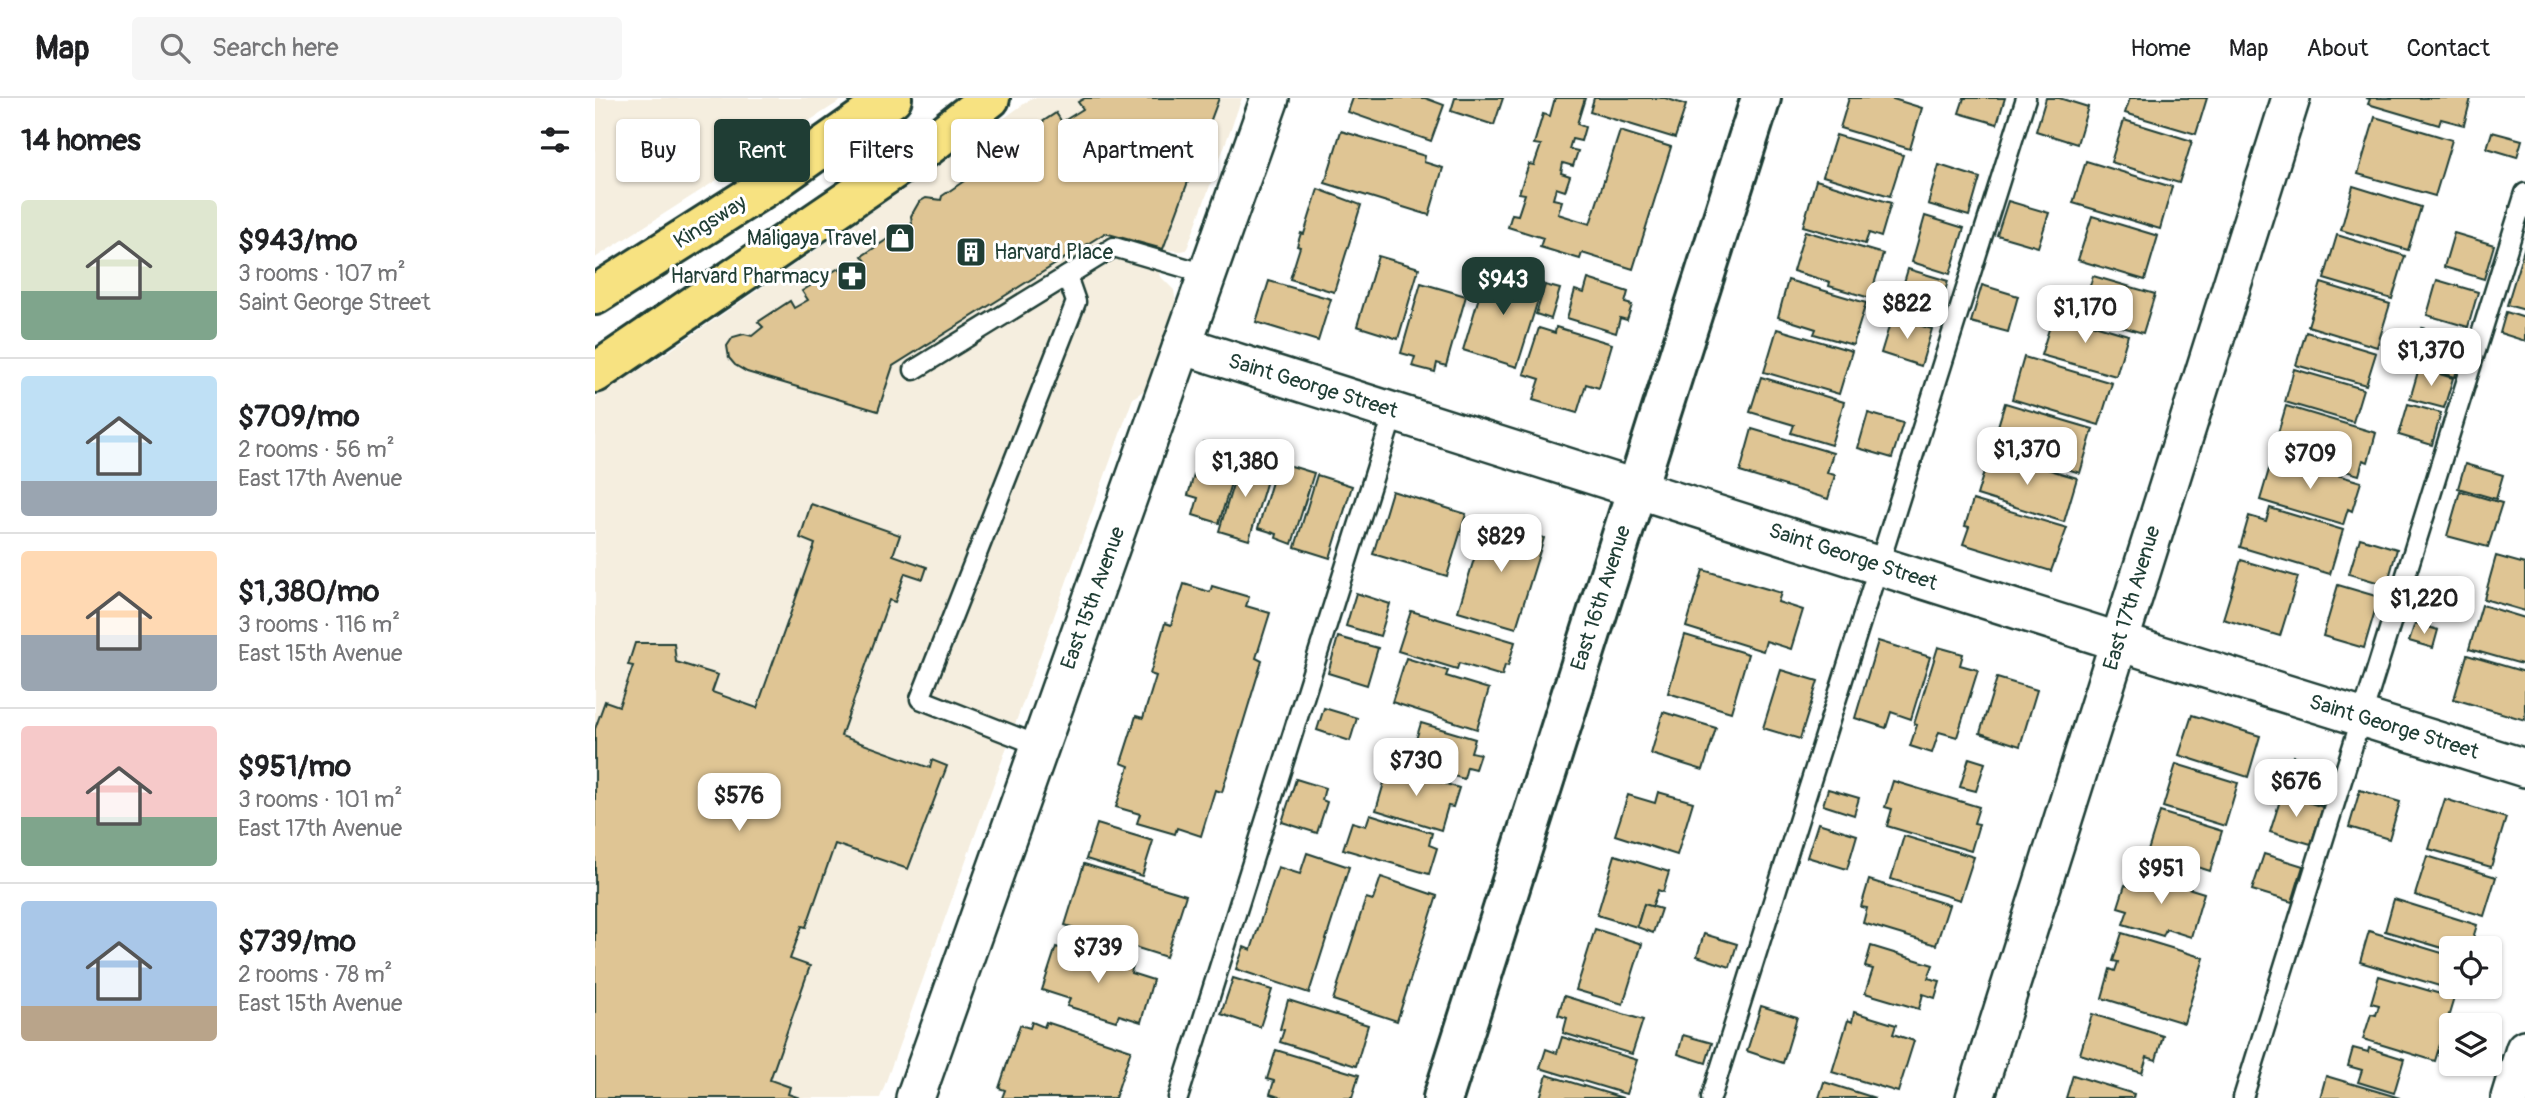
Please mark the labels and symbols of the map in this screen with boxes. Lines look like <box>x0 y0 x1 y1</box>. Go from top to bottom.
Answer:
street label: Kingsway <box>669 189 751 255</box>
shop icon: Maligaya Travel <box>883 221 917 255</box>
place label: Maligaya Travel <box>747 225 877 252</box>
building icon: Harvard Place <box>954 235 988 269</box>
place label: Harvard Place <box>994 239 1114 266</box>
pin: $943 <box>1462 258 1544 317</box>
pharmacy icon: Harvard Pharmacy <box>835 259 869 293</box>
place label: Harvard Pharmacy <box>671 263 829 290</box>
pin: $822 <box>1866 282 1948 341</box>
pin: $1,170 <box>2028 286 2142 345</box>
pin: $1,370 <box>2374 328 2488 388</box>
street label: Saint George Street <box>1225 347 1401 425</box>
pin: $1,370 <box>1970 428 2084 487</box>
pin: $709 <box>2269 432 2351 491</box>
pin: $1,380 <box>1188 440 1302 499</box>
pin: $829 <box>1460 514 1542 574</box>
street label: Saint George Street <box>1765 517 1941 597</box>
street label: East 16th Avenue <box>1565 521 1637 674</box>
street label: East 15th Avenue <box>1055 522 1132 673</box>
street label: East 17th Avenue <box>2097 522 2167 674</box>
pin: $1,220 <box>2367 576 2481 636</box>
street label: Saint George Street <box>2306 688 2482 766</box>
pin: $730 <box>1375 738 1457 798</box>
pin: $676 <box>2255 760 2337 819</box>
pin: $576 <box>698 774 780 833</box>
pin: $951 <box>2120 846 2202 906</box>
pin: $739 <box>1057 926 1139 985</box>

